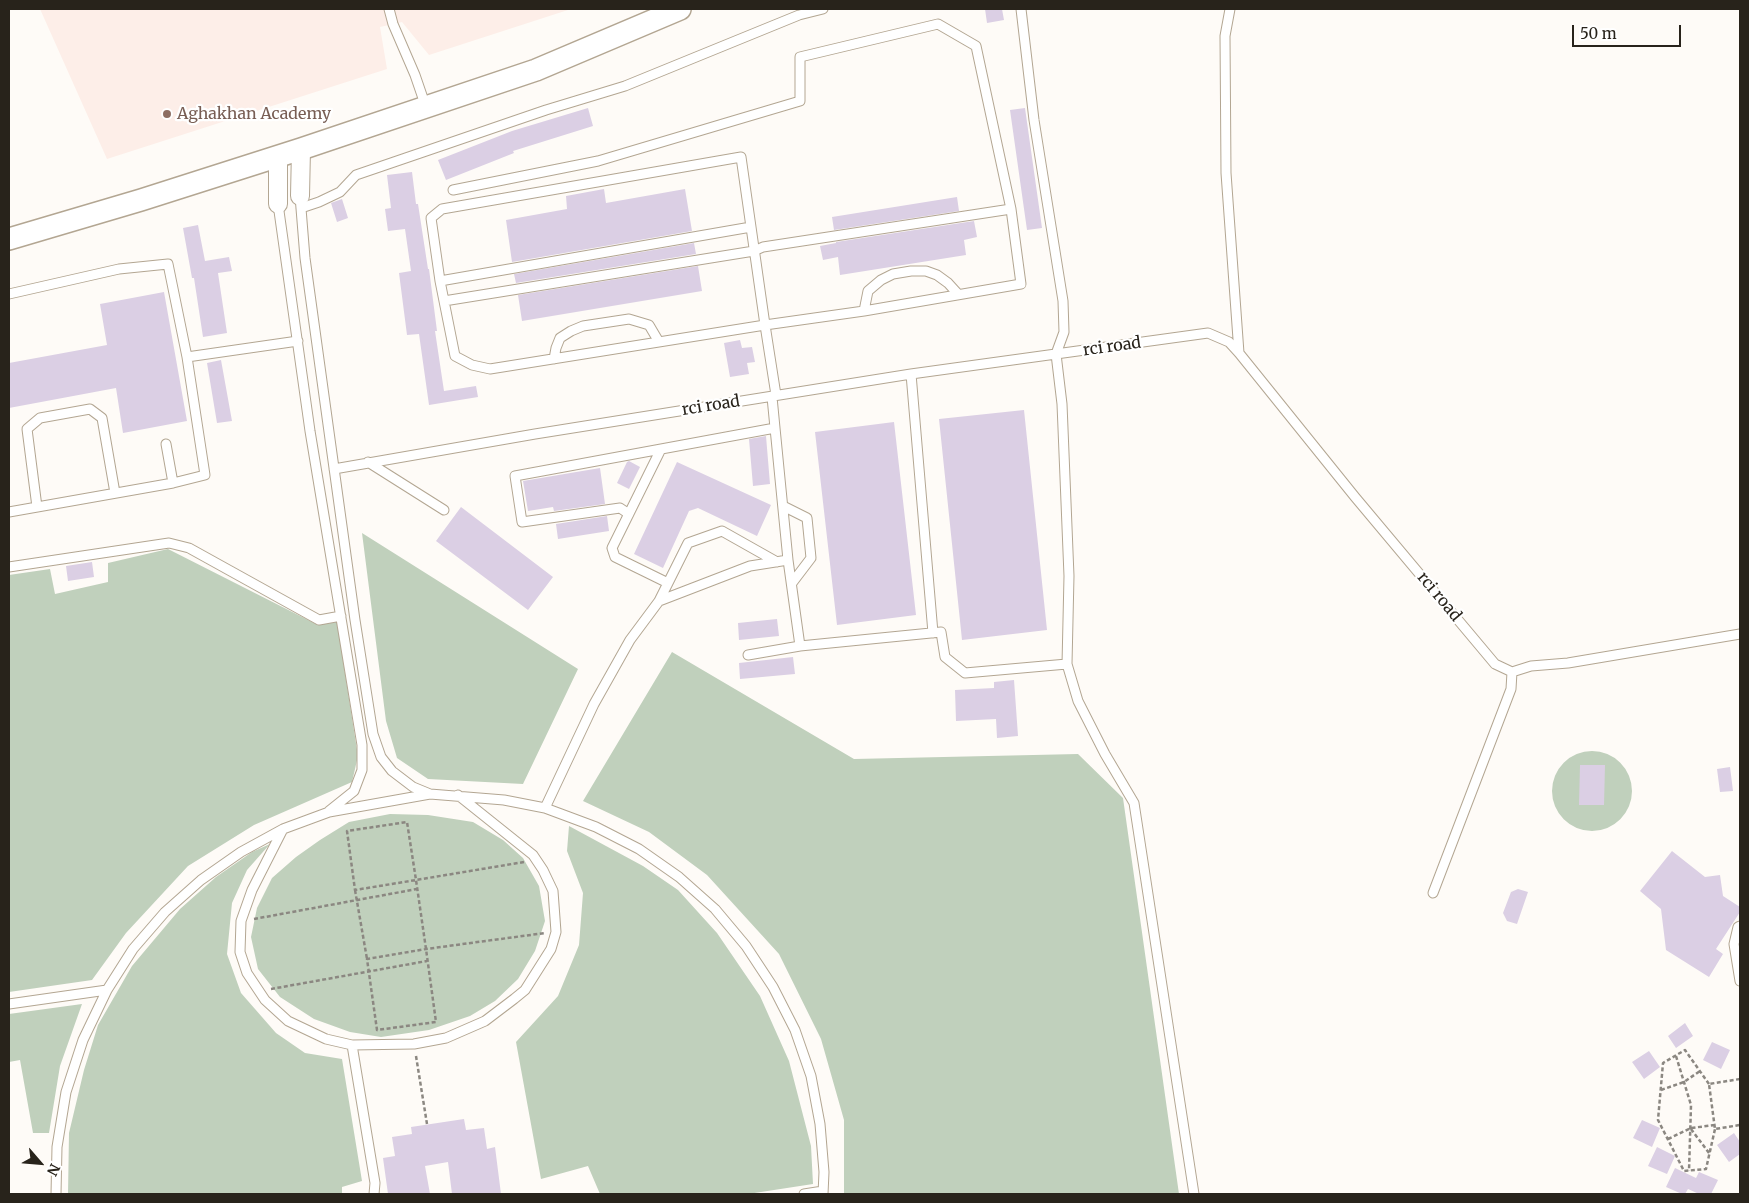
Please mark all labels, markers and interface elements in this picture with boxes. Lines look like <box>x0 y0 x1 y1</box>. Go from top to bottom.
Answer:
scale bar <box>1574 15 1683 47</box>
text: 50 m <box>1580 24 1617 43</box>
place label: Aghakhan Academy <box>177 104 331 124</box>
marker: Aghakhan Academy <box>161 108 173 120</box>
street label: rci road <box>1082 333 1142 361</box>
street label: rci road <box>681 392 741 420</box>
street label: rci road <box>1413 568 1465 626</box>
north arrow <box>15 1138 65 1188</box>
text: N <box>43 1161 64 1179</box>

